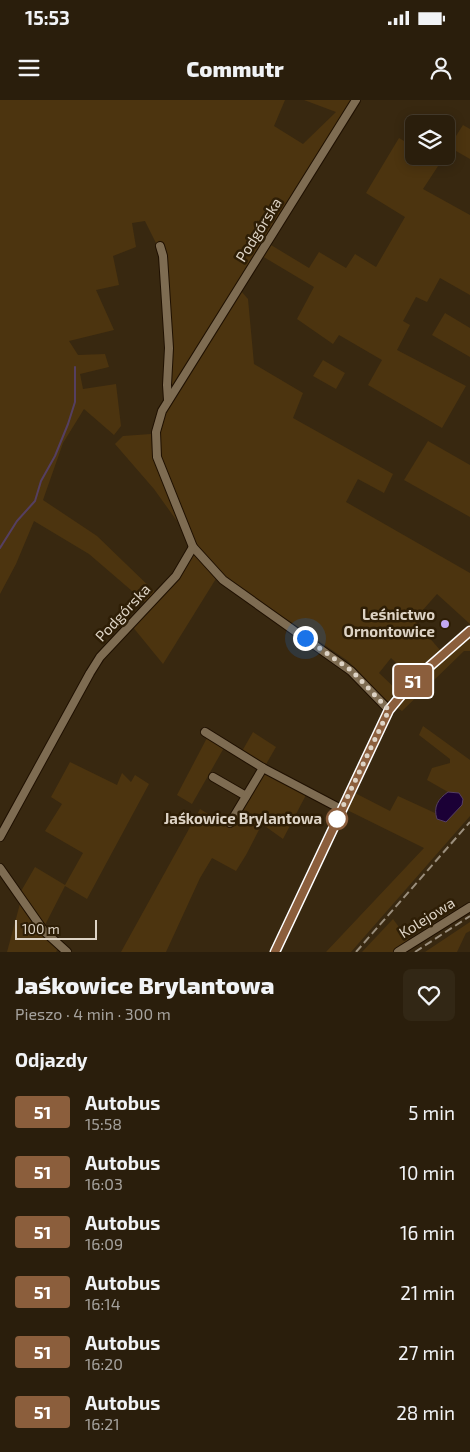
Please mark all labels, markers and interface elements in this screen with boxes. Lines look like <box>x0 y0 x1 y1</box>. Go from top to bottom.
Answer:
text: 15:53 <box>25 6 70 29</box>
icon: menu <box>15 54 43 82</box>
icon: person <box>427 54 455 82</box>
text: Commutr <box>186 55 284 81</box>
map controls <box>405 115 455 165</box>
button: layers <box>405 115 455 165</box>
street label: Podgórska <box>231 194 285 265</box>
street label: Podgórska <box>91 580 153 645</box>
place label: Leśnictwo Ornontowice <box>344 605 435 640</box>
marker: Leśnictwo Ornontowice <box>439 618 451 630</box>
your location <box>293 626 318 651</box>
line badge: 51 <box>390 665 436 697</box>
text: 51 <box>404 670 422 692</box>
marker: Jaśkowice Brylantowa <box>326 808 348 830</box>
place label: Jaśkowice Brylantowa <box>164 809 322 828</box>
street label: Kolejowa <box>395 893 458 942</box>
scale bar <box>15 917 98 940</box>
text: 100 m <box>22 920 60 937</box>
button: heart <box>403 969 455 1021</box>
text: Jaśkowice Brylantowa <box>15 970 274 999</box>
text: Pieszo · 4 min · 300 m <box>15 1004 171 1023</box>
text: Odjazdy <box>15 1048 88 1071</box>
text: Autobus <box>85 1091 160 1114</box>
text: 51 <box>34 1101 51 1123</box>
text: 5 min <box>408 1101 455 1124</box>
text: 15:58 <box>85 1114 122 1133</box>
text: Autobus <box>85 1151 160 1174</box>
text: 51 <box>34 1161 51 1183</box>
text: 10 min <box>399 1161 455 1184</box>
text: 16:03 <box>85 1174 123 1193</box>
text: Autobus <box>85 1211 160 1234</box>
text: 51 <box>34 1221 51 1243</box>
text: 16 min <box>400 1221 455 1244</box>
text: 16:09 <box>85 1234 123 1253</box>
text: Autobus <box>85 1271 160 1294</box>
text: 51 <box>34 1281 51 1303</box>
text: 21 min <box>400 1281 455 1304</box>
text: 16:14 <box>85 1294 121 1313</box>
text: Autobus <box>85 1331 160 1354</box>
text: 51 <box>34 1341 51 1363</box>
text: 27 min <box>398 1341 455 1364</box>
text: 16:20 <box>85 1354 123 1373</box>
text: Autobus <box>85 1391 160 1414</box>
text: 51 <box>34 1401 51 1423</box>
text: 28 min <box>396 1401 455 1424</box>
text: 16:21 <box>85 1414 120 1433</box>

